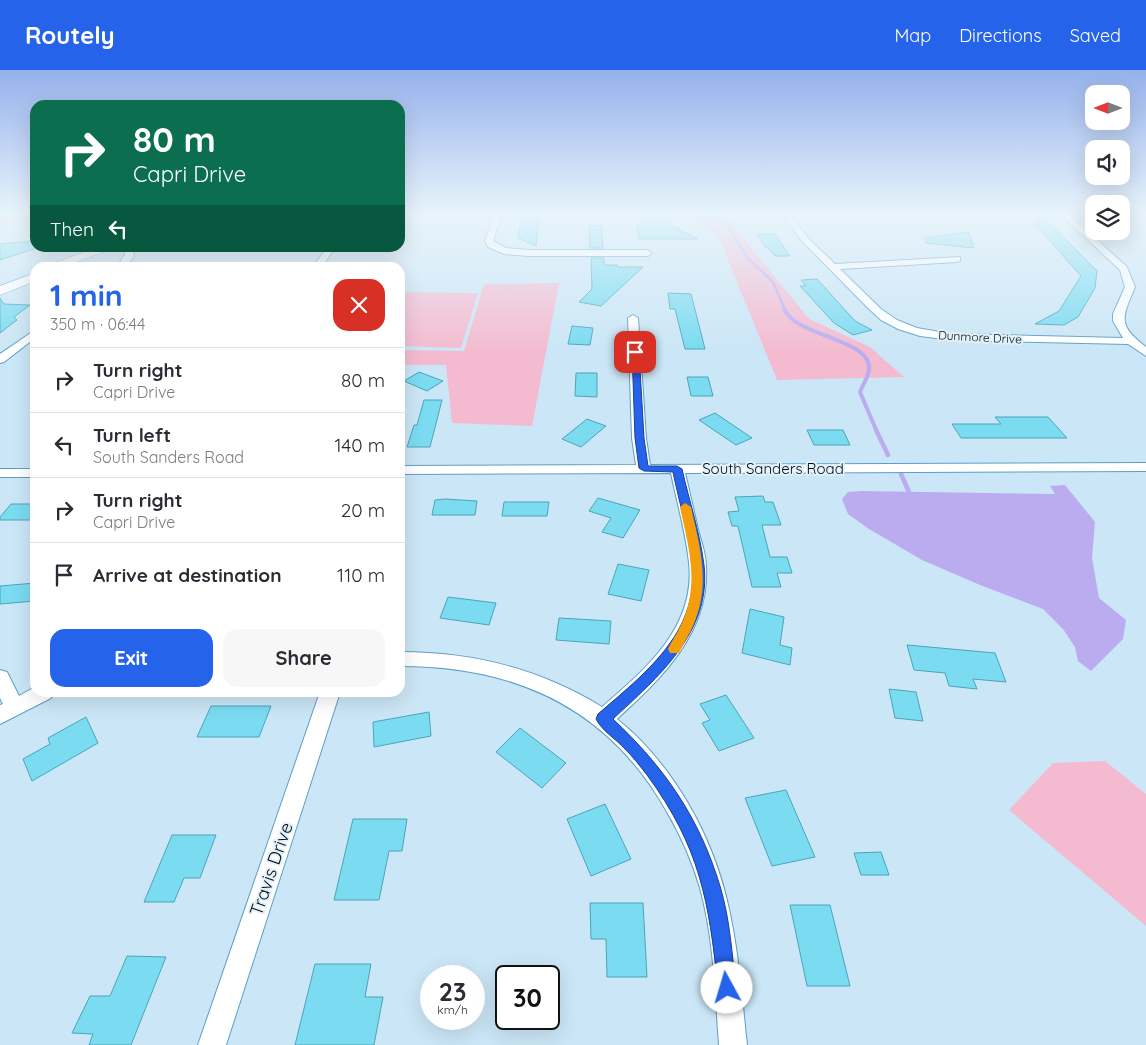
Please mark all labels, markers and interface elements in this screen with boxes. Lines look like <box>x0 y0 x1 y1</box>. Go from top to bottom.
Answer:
text: Routely <box>25 20 115 50</box>
text: Map <box>894 24 931 47</box>
text: Directions <box>959 24 1042 47</box>
text: Saved <box>1070 24 1121 47</box>
north arrow <box>1085 85 1130 130</box>
map controls <box>1085 85 1130 240</box>
text: 80 m <box>133 117 216 161</box>
icon: right <box>50 120 115 185</box>
button: sound <box>1085 140 1130 185</box>
text: Capri Drive <box>133 160 246 188</box>
button: layers <box>1085 195 1130 240</box>
icon: left <box>104 215 132 243</box>
text: Then <box>50 217 94 241</box>
text: 1 min <box>50 276 123 314</box>
button: close <box>333 279 385 331</box>
text: 350 m · 06:44 <box>50 314 145 334</box>
street label: Dunmore Drive <box>938 327 1022 347</box>
pin <box>614 331 656 373</box>
icon: arrive <box>621 338 649 366</box>
text: Turn right <box>93 358 182 382</box>
icon: right <box>50 366 78 394</box>
text: 80 m <box>341 368 385 392</box>
text: Capri Drive <box>93 382 175 402</box>
text: Turn left <box>93 423 171 447</box>
icon: left <box>50 431 78 459</box>
text: 140 m <box>334 433 385 457</box>
text: South Sanders Road <box>93 447 244 467</box>
street label: South Sanders Road <box>702 459 844 478</box>
text: Turn right <box>93 488 182 512</box>
icon: right <box>50 496 78 524</box>
text: 20 m <box>341 498 385 522</box>
text: Capri Drive <box>93 512 175 532</box>
icon: arrive <box>50 561 78 589</box>
text: Arrive at destination <box>93 563 282 587</box>
text: 110 m <box>337 563 385 587</box>
button: Exit <box>50 629 213 687</box>
button: Share <box>223 629 385 687</box>
street label: Travis Drive <box>244 819 298 919</box>
position arrow <box>700 961 752 1013</box>
speed limit sign: 30 <box>495 965 560 1030</box>
text: 23 <box>439 976 466 1007</box>
text: km/h <box>437 1002 468 1017</box>

